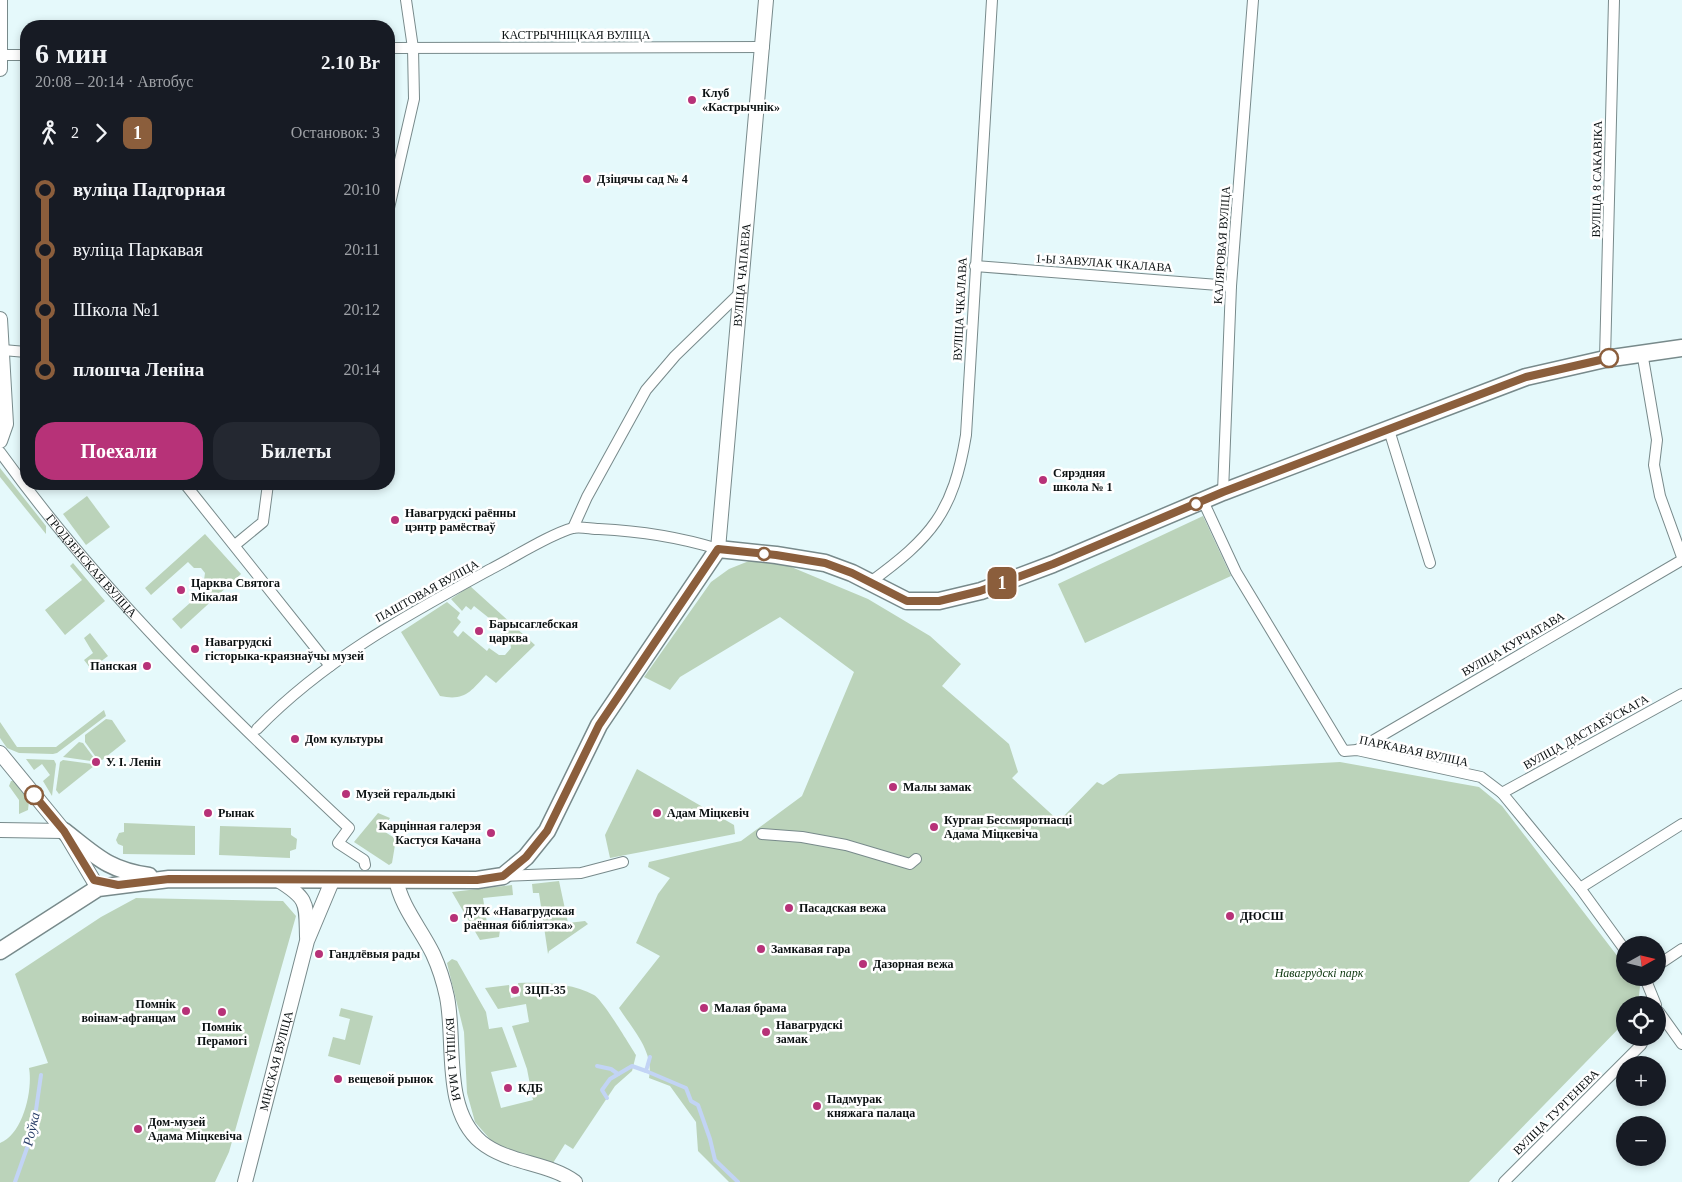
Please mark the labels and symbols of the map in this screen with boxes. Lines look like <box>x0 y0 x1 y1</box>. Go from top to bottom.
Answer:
street label: КАСТРЫЧНІЦКАЯ ВУЛІЦА <box>502 28 651 42</box>
place label: Клуб «Кастрычнік» <box>702 86 780 114</box>
marker: Клуб «Кастрычнік» <box>686 94 698 106</box>
street label: ВУЛІЦА 8 САКАВІКА <box>1589 120 1605 238</box>
place label: Дзіцячы сад № 4 <box>597 172 688 186</box>
marker: Дзіцячы сад № 4 <box>581 173 593 185</box>
street label: КАЛЯРОВАЯ ВУЛІЦА <box>1211 185 1233 305</box>
street label: ВУЛІЦА ЧАПАЕВА <box>730 222 753 327</box>
street label: 1-Ы ЗАВУЛАК ЧКАЛАВА <box>1035 251 1173 275</box>
street label: ВУЛІЦА ЧКАЛАВА <box>950 256 970 361</box>
unlabelled marker <box>1599 348 1619 368</box>
place label: Сярэдняя школа № 1 <box>1053 466 1113 494</box>
marker: Сярэдняя школа № 1 <box>1037 474 1049 486</box>
unlabelled marker <box>1189 497 1203 511</box>
place label: Навагрудскі раённы цэнтр рамёстваў <box>405 506 516 534</box>
street label: ГРОДЗЕНСКАЯ ВУЛІЦА <box>43 511 140 621</box>
marker: Навагрудскі раённы цэнтр рамёстваў <box>389 514 401 526</box>
unlabelled marker <box>757 547 771 561</box>
street label: ПАШТОВАЯ ВУЛІЦА <box>373 557 481 625</box>
line badge: 1 <box>986 567 1018 599</box>
place label: Царква Святога Мікалая <box>191 576 280 604</box>
marker: Царква Святога Мікалая <box>175 584 187 596</box>
street label: ВУЛІЦА КУРЧАТАВА <box>1459 609 1567 679</box>
place label: Барысаглебская царква <box>489 617 578 645</box>
marker: Барысаглебская царква <box>473 625 485 637</box>
place label: Навагрудскі гісторыка-краязнаўчы музей <box>205 635 364 663</box>
marker: Навагрудскі гісторыка-краязнаўчы музей <box>189 643 201 655</box>
place label: Панская <box>90 659 137 673</box>
marker: Панская <box>141 660 153 672</box>
street label: ВУЛІЦА ДАСТАЕЎСКАГА <box>1521 692 1651 772</box>
place label: Дом культуры <box>305 732 384 746</box>
marker: Дом культуры <box>289 733 301 745</box>
street label: ПАРКАВАЯ ВУЛІЦА <box>1358 733 1470 769</box>
place label: У. І. Ленін <box>106 755 161 769</box>
marker: У. І. Ленін <box>90 756 102 768</box>
place label: Малы замак <box>903 780 971 794</box>
marker: Малы замак <box>887 781 899 793</box>
unlabelled marker <box>24 785 44 805</box>
place label: Музей геральдыкі <box>356 787 456 801</box>
marker: Музей геральдыкі <box>340 788 352 800</box>
place label: Рынак <box>218 806 255 820</box>
place label: Адам Міцкевіч <box>667 806 749 820</box>
marker: Рынак <box>202 807 214 819</box>
marker: Адам Міцкевіч <box>651 807 663 819</box>
place label: Курган Бессмяротнасці Адама Міцкевіча <box>944 813 1073 841</box>
place label: Карцінная галерэя Кастуся Качана <box>378 819 482 847</box>
marker: Курган Бессмяротнасці Адама Міцкевіча <box>928 821 940 833</box>
marker: Карцінная галерэя Кастуся Качана <box>485 827 497 839</box>
place label: Пасадская вежа <box>799 901 886 915</box>
marker: Пасадская вежа <box>783 902 795 914</box>
place label: ДУК «Навагрудская раённая бібліятэка» <box>464 904 575 932</box>
place label: ДЮСШ <box>1240 909 1284 923</box>
marker: ДЮСШ <box>1224 910 1236 922</box>
marker: ДУК «Навагрудская раённая бібліятэка» <box>448 912 460 924</box>
north arrow <box>1616 936 1666 986</box>
place label: Замкавая гара <box>771 942 850 956</box>
marker: Замкавая гара <box>755 943 767 955</box>
place label: Гандлёвыя рады <box>329 947 421 961</box>
marker: Гандлёвыя рады <box>313 948 325 960</box>
place label: Дазорная вежа <box>873 957 954 971</box>
marker: Дазорная вежа <box>857 958 869 970</box>
park label: Навагрудскі парк <box>1274 966 1364 980</box>
place label: 3ЦП-35 <box>525 983 566 997</box>
marker: 3ЦП-35 <box>509 984 521 996</box>
place label: Помнік воінам-афганцам <box>81 997 176 1025</box>
place label: Малая брама <box>714 1001 786 1015</box>
marker: Малая брама <box>698 1002 710 1014</box>
marker: Помнік воінам-афганцам <box>180 1005 192 1017</box>
marker: Помнік Перамогі <box>216 1006 228 1018</box>
street label: МІНСКАЯ ВУЛІЦА <box>257 1009 296 1112</box>
street label: ВУЛІЦА 1 МАЯ <box>443 1017 464 1102</box>
place label: Навагрудскі замак <box>776 1018 843 1046</box>
place label: Помнік Перамогі <box>197 1020 248 1048</box>
marker: Навагрудскі замак <box>760 1026 772 1038</box>
street label: ВУЛІЦА ТУРГЕНЕВА <box>1510 1066 1602 1158</box>
place label: вещевой рынок <box>348 1072 434 1086</box>
marker: вещевой рынок <box>332 1073 344 1085</box>
place label: КДБ <box>518 1081 543 1095</box>
marker: КДБ <box>502 1082 514 1094</box>
place label: Падмурак княжага палаца <box>827 1092 915 1120</box>
marker: Падмурак княжага палаца <box>811 1100 823 1112</box>
water label: Роўка <box>20 1111 43 1149</box>
place label: Дом-музей Адама Міцкевіча <box>148 1115 242 1143</box>
marker: Дом-музей Адама Міцкевіча <box>132 1123 144 1135</box>

